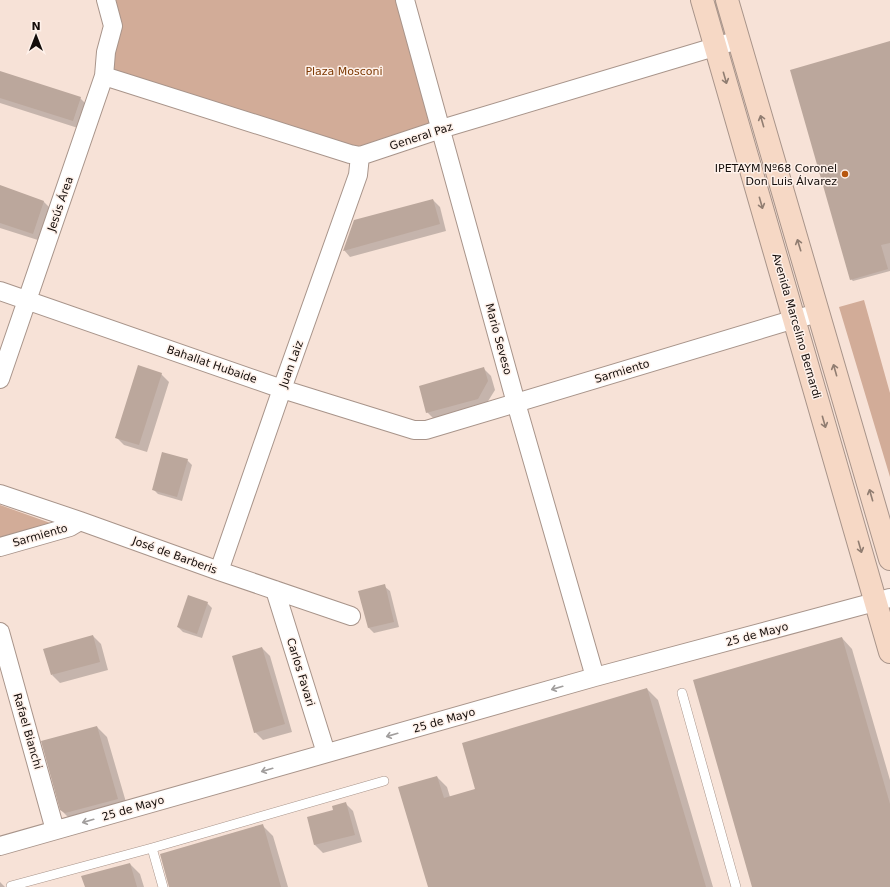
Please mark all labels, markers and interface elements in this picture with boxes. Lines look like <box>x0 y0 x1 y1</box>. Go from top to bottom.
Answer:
north arrow <box>16 16 56 56</box>
text: N <box>31 20 41 33</box>
park label: Plaza Mosconi <box>305 65 383 78</box>
one-way arrow <box>721 71 729 84</box>
one-way arrow <box>758 114 765 127</box>
street label: General Paz <box>388 120 455 153</box>
place label: IPETAYM Nº68 Coronel Don Luis Álvarez <box>715 162 837 188</box>
marker: IPETAYM Nº68 Coronel Don Luis Álvarez <box>840 169 850 179</box>
street label: Jesús Área <box>45 175 76 234</box>
one-way arrow <box>758 196 765 209</box>
one-way arrow <box>795 239 802 252</box>
street label: Avenida Marcelino Bernardi <box>769 252 824 400</box>
street label: Mario Seveso <box>483 302 514 377</box>
street label: Juan Laiz <box>277 339 306 390</box>
street label: Bahallat Hubaide <box>165 343 259 386</box>
street label: Sarmiento <box>593 357 651 386</box>
one-way arrow <box>831 364 838 377</box>
one-way arrow <box>821 415 828 428</box>
one-way arrow <box>867 489 874 502</box>
street label: Sarmiento <box>11 521 69 550</box>
street label: José de Barberis <box>130 534 219 577</box>
one-way arrow <box>857 540 864 553</box>
street label: 25 de Mayo <box>724 620 790 649</box>
street label: Carlos Favari <box>284 636 317 708</box>
one-way arrow <box>551 685 564 692</box>
street label: Rafael Bianchi <box>10 692 45 771</box>
street label: 25 de Mayo <box>411 705 477 736</box>
one-way arrow <box>386 731 399 739</box>
one-way arrow <box>260 767 273 774</box>
street label: 25 de Mayo <box>100 793 166 824</box>
one-way arrow <box>82 818 95 825</box>

